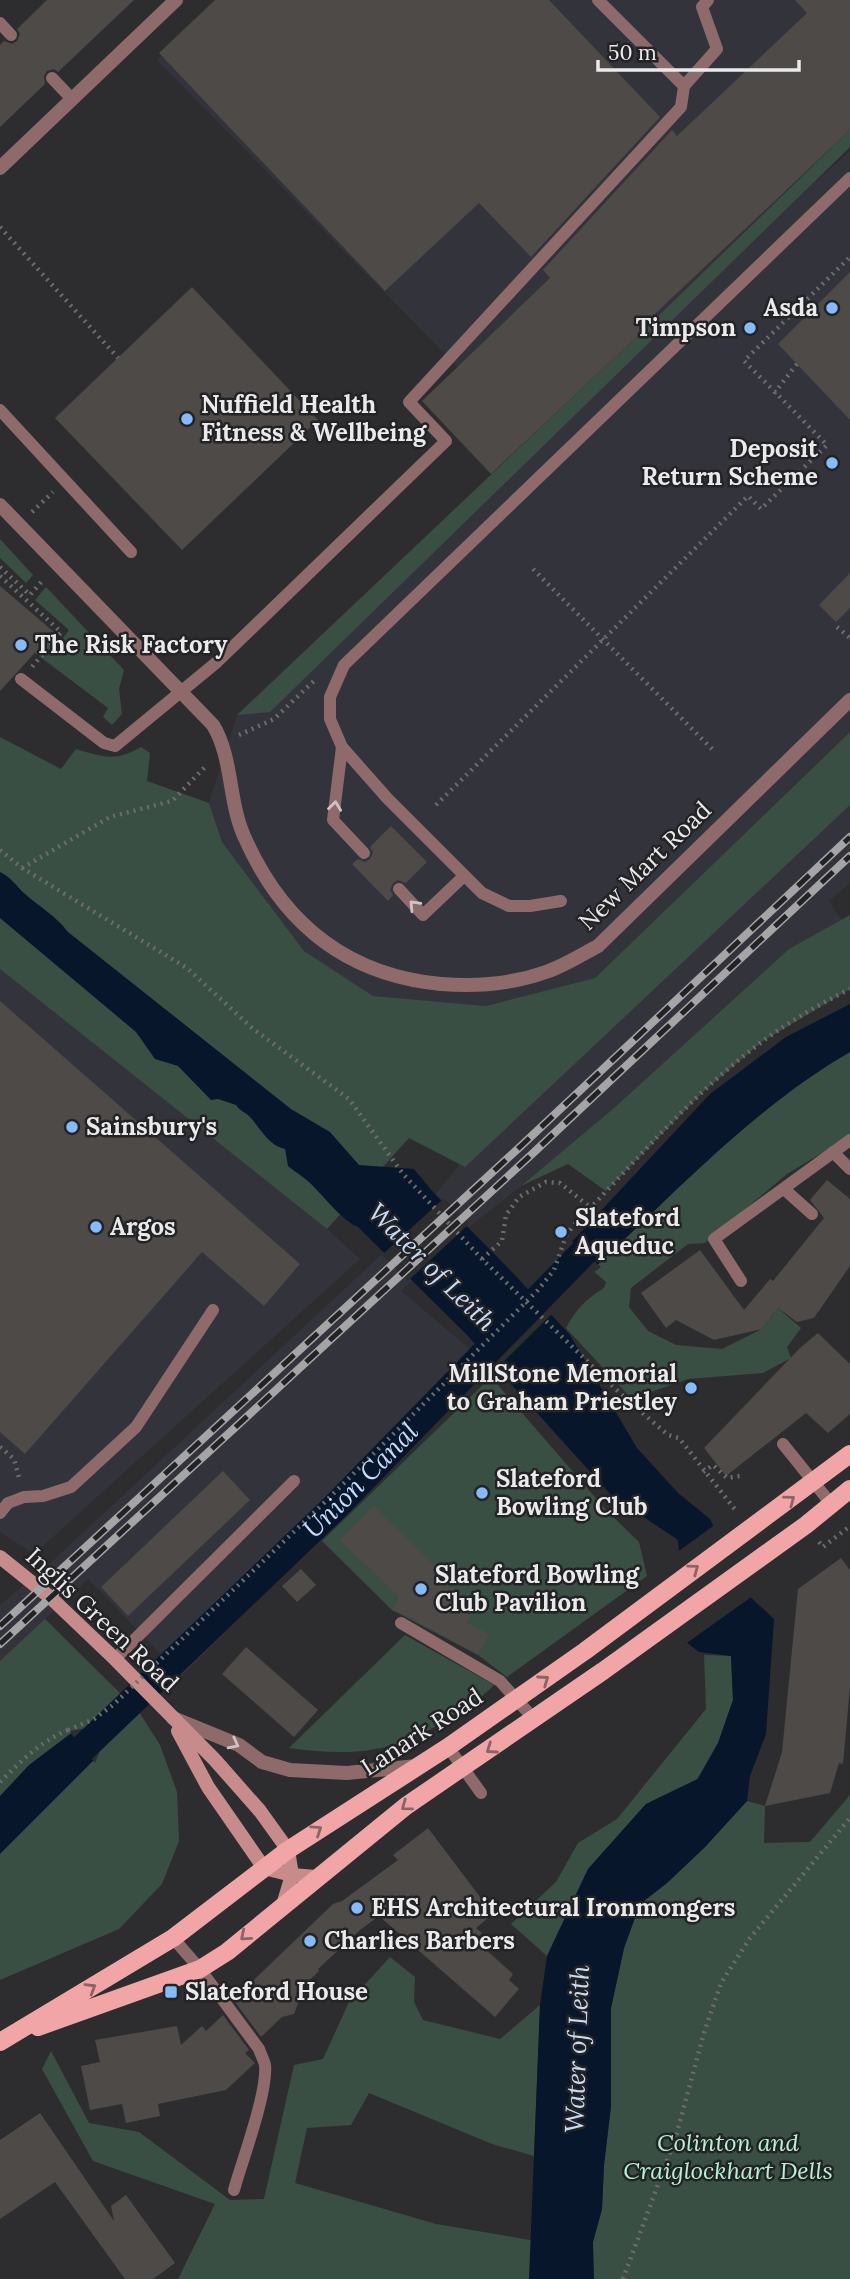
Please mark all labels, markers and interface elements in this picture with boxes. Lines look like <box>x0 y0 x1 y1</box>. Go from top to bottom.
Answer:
scale bar <box>598 28 799 72</box>
text: 50 m <box>608 39 657 66</box>
place label: Asda <box>764 292 818 323</box>
marker: Asda <box>824 300 840 316</box>
place label: Timpson <box>636 312 736 343</box>
marker: Timpson <box>742 320 758 336</box>
place label: Nuffield Health Fitness & Wellbeing <box>201 389 428 448</box>
marker: Nuffield Health Fitness & Wellbeing <box>179 411 195 427</box>
place label: Deposit Return Scheme <box>641 433 819 492</box>
marker: Deposit Return Scheme <box>824 455 840 471</box>
place label: The Risk Factory <box>35 629 228 660</box>
marker: The Risk Factory <box>13 637 29 653</box>
street label: New Mart Road <box>572 794 718 937</box>
one-way arrow <box>327 800 342 812</box>
one-way arrow <box>409 900 422 913</box>
place label: Sainsbury's <box>86 1111 217 1142</box>
marker: Sainsbury's <box>64 1119 80 1135</box>
water label: Water of Leith <box>361 1196 503 1338</box>
place label: Slateford Aqueduc <box>575 1202 680 1261</box>
place label: Argos <box>110 1211 176 1242</box>
marker: Argos <box>88 1219 104 1235</box>
marker: Slateford Aqueduc <box>553 1224 569 1240</box>
place label: MillStone Memorial to Graham Priestley <box>447 1358 678 1417</box>
marker: MillStone Memorial to Graham Priestley <box>683 1380 699 1396</box>
water label: Union Canal <box>296 1415 425 1545</box>
place label: Slateford Bowling Club <box>496 1463 647 1522</box>
marker: Slateford Bowling Club <box>474 1485 490 1501</box>
one-way arrow <box>782 1496 795 1508</box>
street label: Inglis Green Road <box>19 1541 185 1698</box>
place label: Slateford Bowling Club Pavilion <box>435 1559 640 1618</box>
one-way arrow <box>686 1565 699 1577</box>
marker: Slateford Bowling Club Pavilion <box>413 1581 429 1597</box>
one-way arrow <box>536 1675 549 1688</box>
street label: Lanark Road <box>355 1681 488 1782</box>
one-way arrow <box>227 1736 239 1750</box>
one-way arrow <box>486 1741 499 1753</box>
one-way arrow <box>401 1798 414 1810</box>
one-way arrow <box>309 1826 322 1838</box>
place label: EHS Architectural Ironmongers <box>371 1892 736 1923</box>
marker: EHS Architectural Ironmongers <box>349 1900 365 1916</box>
place label: Charlies Barbers <box>324 1925 515 1956</box>
one-way arrow <box>240 1928 253 1940</box>
marker: Charlies Barbers <box>302 1933 318 1949</box>
water label: Water of Leith <box>557 1964 596 2134</box>
place label: Slateford House <box>185 1976 368 2007</box>
one-way arrow <box>83 1983 96 1996</box>
marker: Slateford House <box>163 1984 179 2000</box>
park label: Colinton and Craiglockhart Dells <box>623 2127 833 2186</box>

